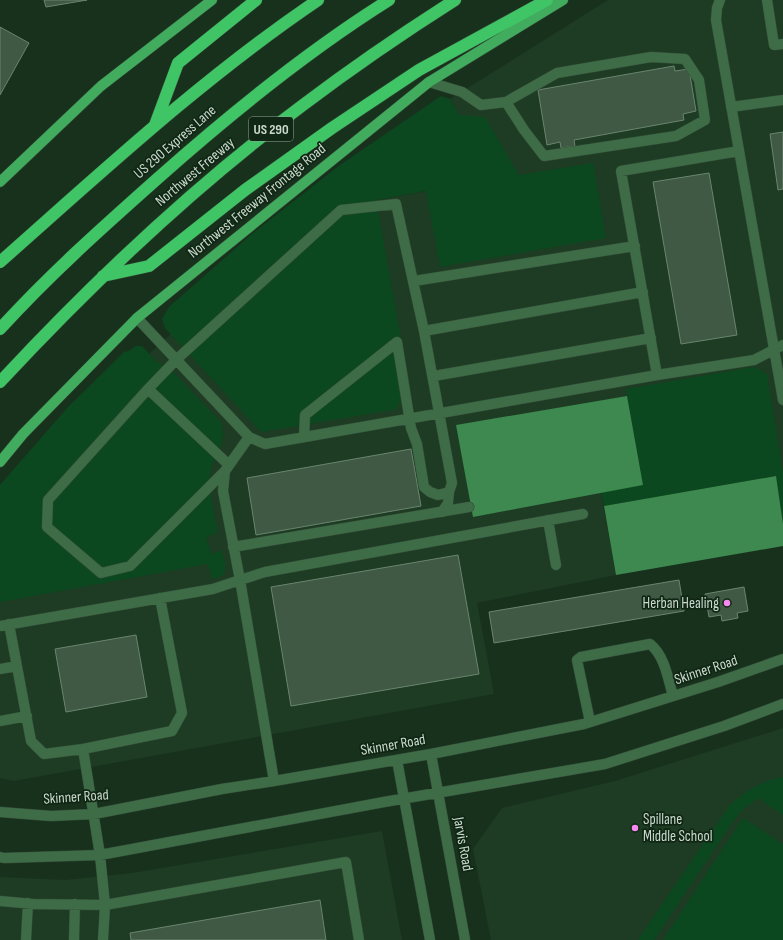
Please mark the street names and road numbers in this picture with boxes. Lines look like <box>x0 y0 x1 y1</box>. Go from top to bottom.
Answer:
street label: US 290 Express Lane <box>130 101 220 183</box>
road number: US 290 <box>249 117 293 141</box>
street label: Northwest Freeway <box>152 133 239 211</box>
street label: Northwest Freeway Frontage Road <box>184 139 330 263</box>
street label: Skinner Road <box>672 651 740 689</box>
street label: Skinner Road <box>359 730 427 760</box>
street label: Skinner Road <box>43 785 109 809</box>
street label: Jarvis Road <box>449 814 477 873</box>

